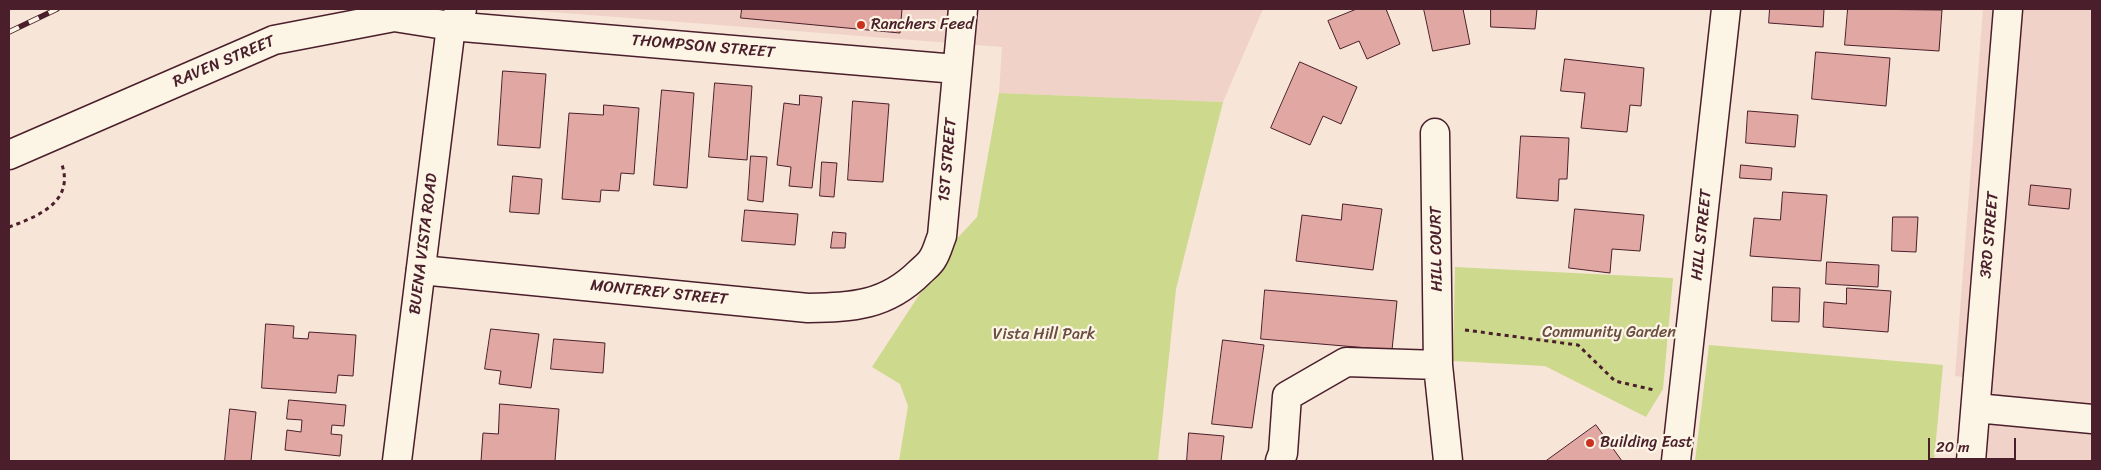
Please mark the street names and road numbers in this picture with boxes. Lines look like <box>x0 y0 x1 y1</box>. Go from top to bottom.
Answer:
street label: THOMPSON STREET <box>631 31 775 63</box>
street label: RAVEN STREET <box>170 32 278 92</box>
street label: 1ST STREET <box>935 117 961 203</box>
street label: BUENA VISTA ROAD <box>406 172 442 316</box>
street label: HILL STREET <box>1688 189 1716 281</box>
street label: 3RD STREET <box>1977 191 2003 279</box>
street label: HILL COURT <box>1427 206 1447 292</box>
street label: MONTEREY STREET <box>589 276 729 310</box>

